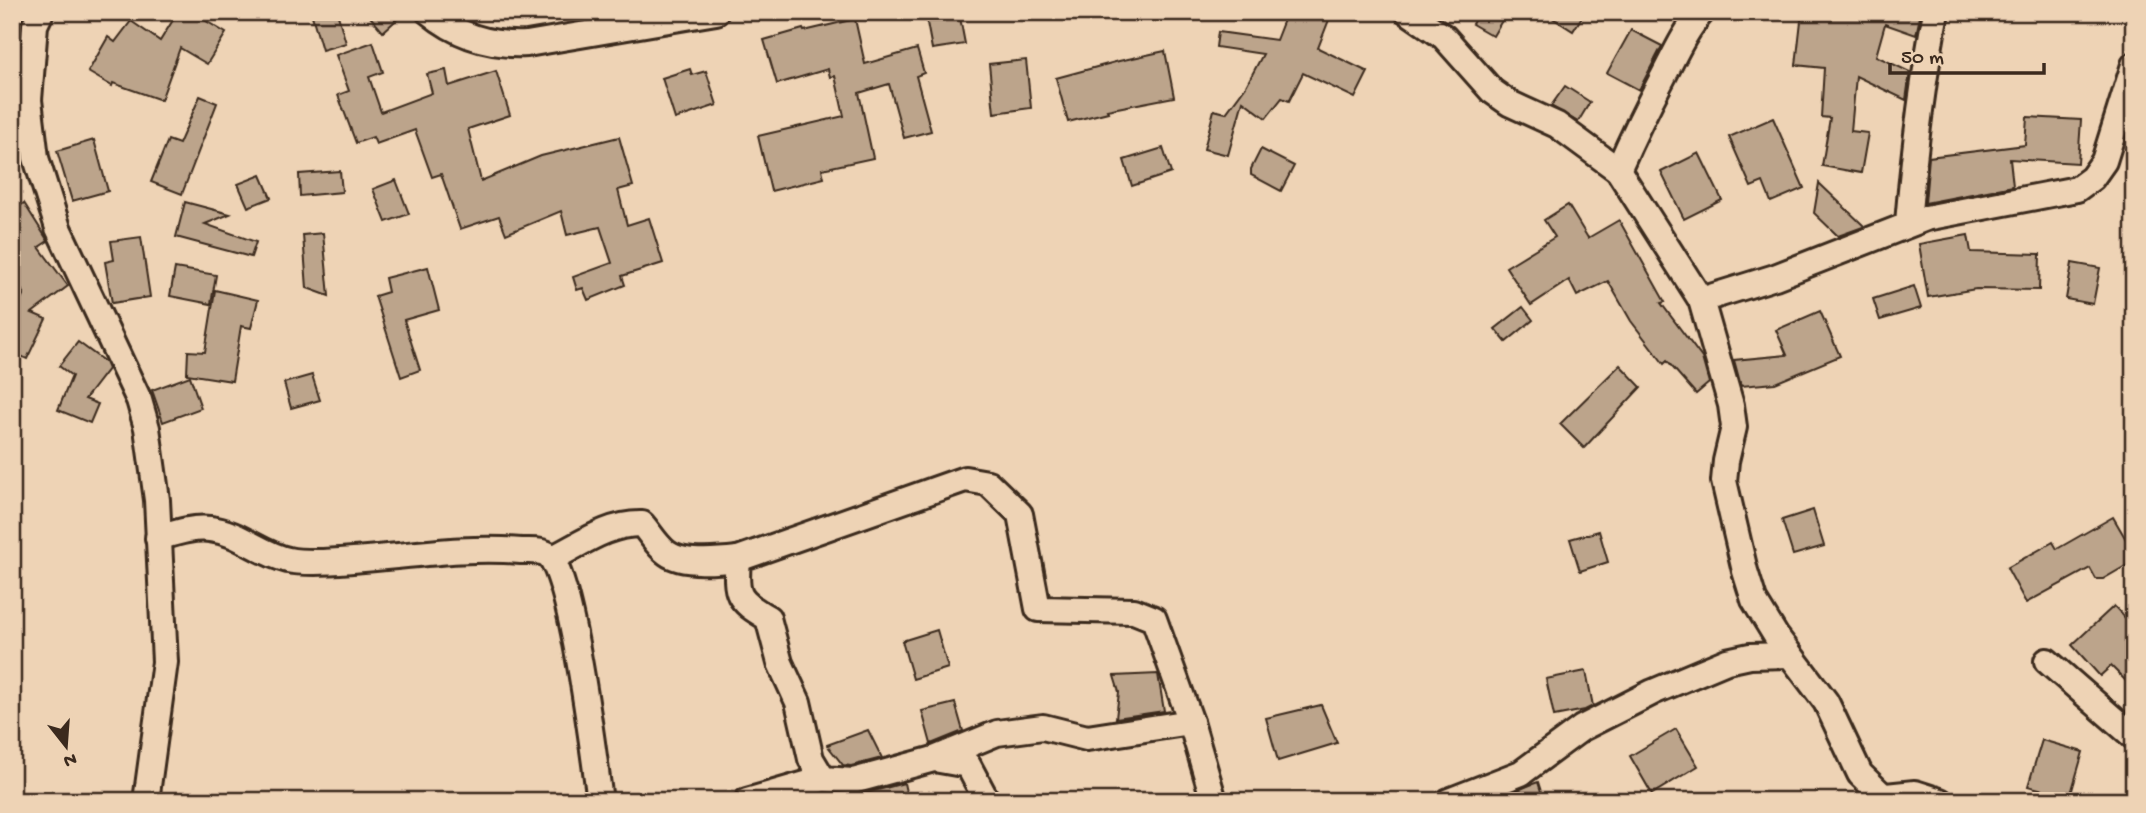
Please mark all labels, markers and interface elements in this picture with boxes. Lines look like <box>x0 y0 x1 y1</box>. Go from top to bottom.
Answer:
scale bar <box>1890 32 2044 76</box>
text: 50 m <box>1901 47 1944 72</box>
north arrow <box>32 712 102 782</box>
text: N <box>61 746 79 772</box>

